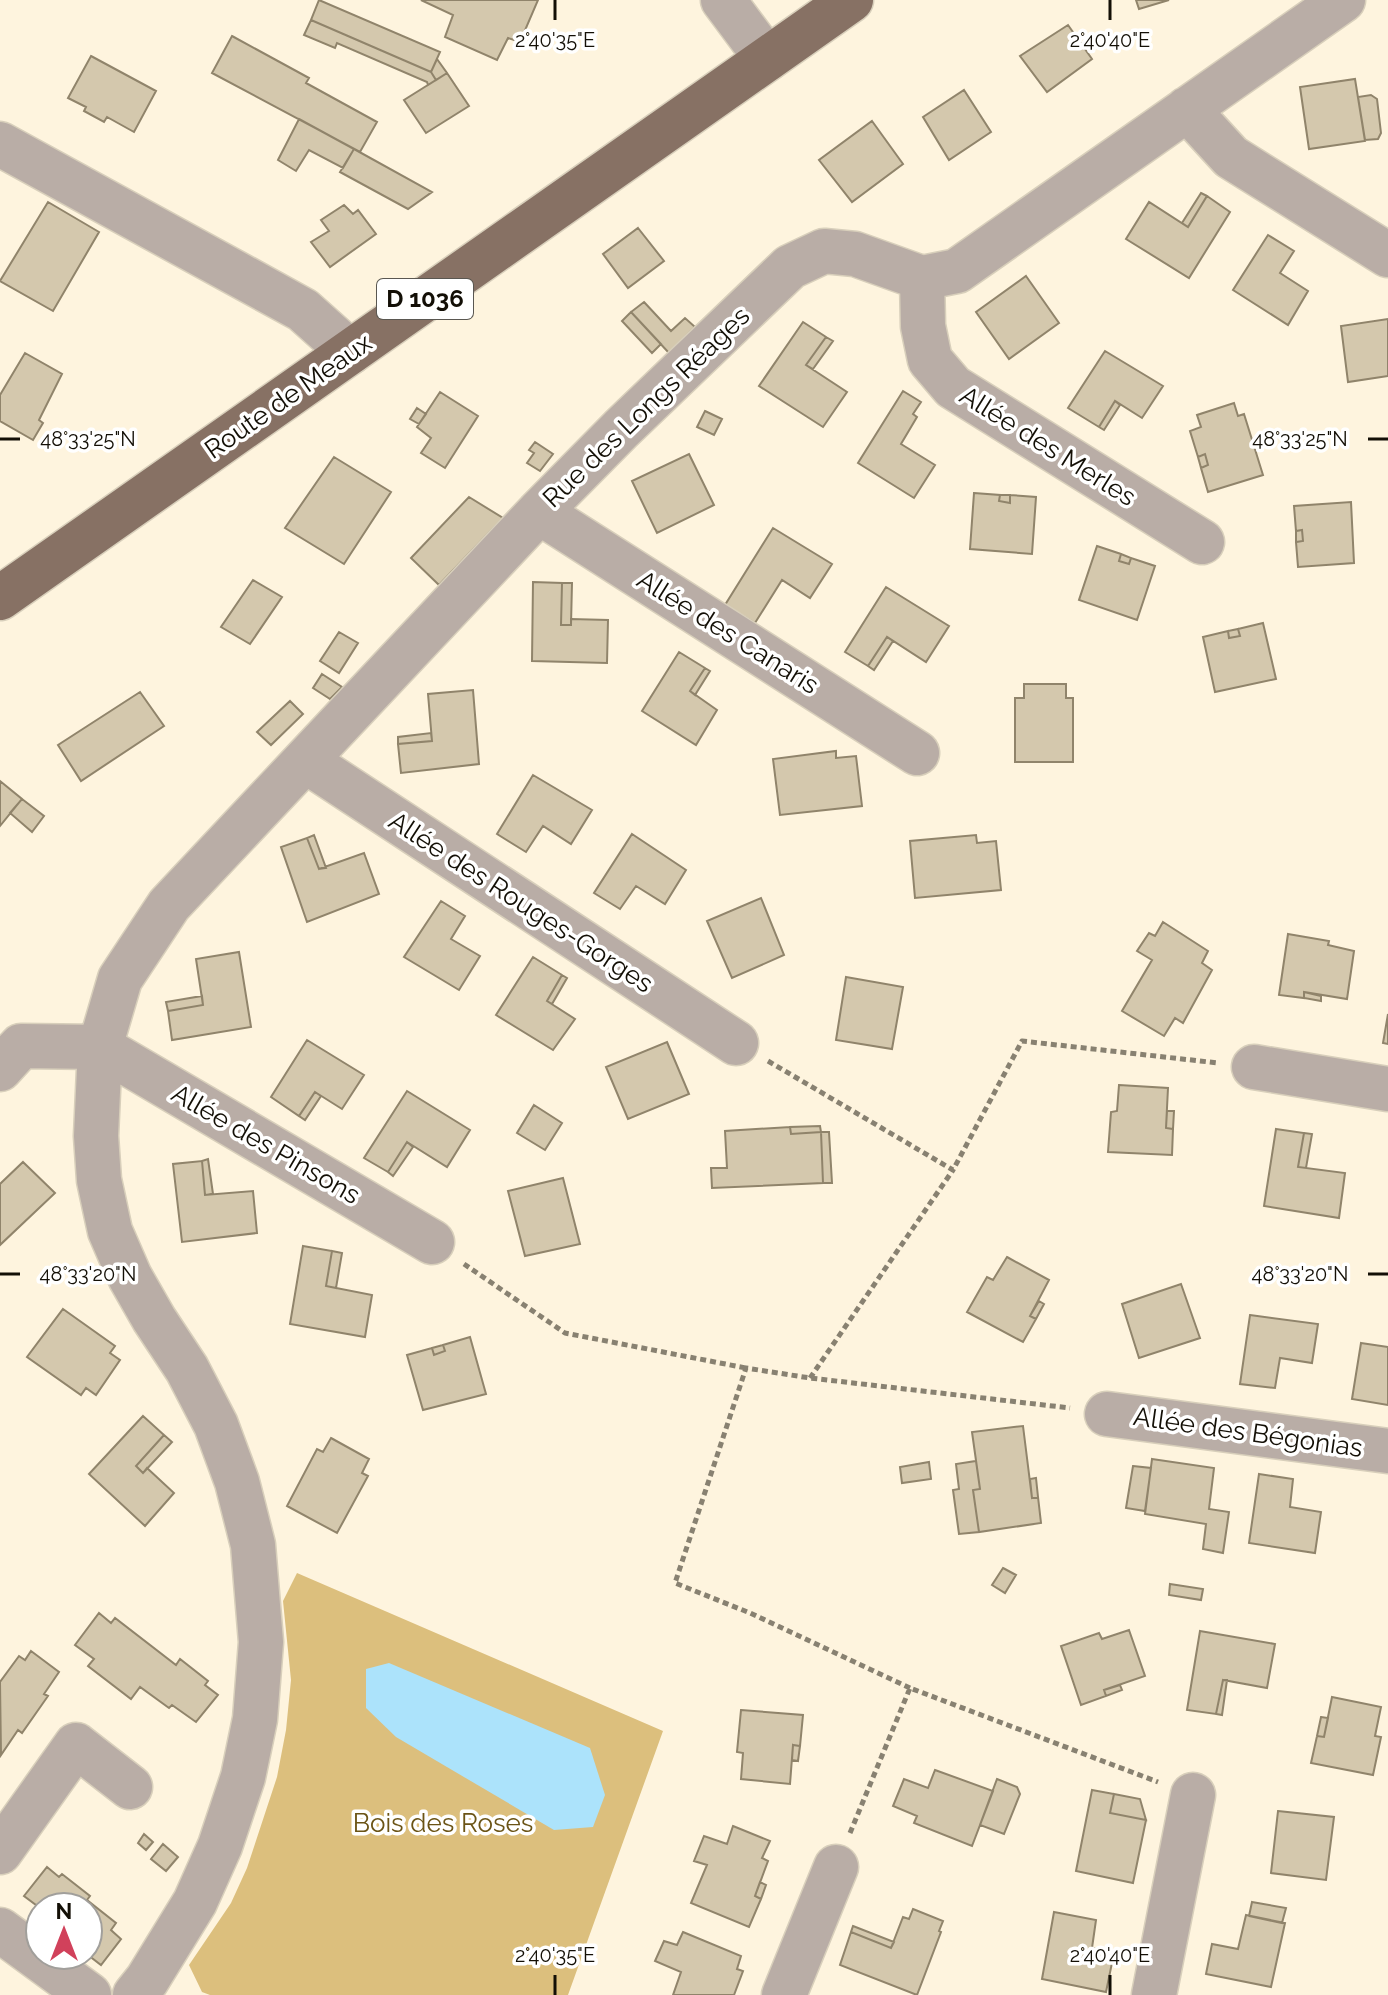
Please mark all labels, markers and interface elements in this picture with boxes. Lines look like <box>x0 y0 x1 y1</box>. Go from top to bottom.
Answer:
text: 2°40'35"E <box>515 28 595 52</box>
text: 2°40'40"E <box>1070 28 1150 52</box>
road number: D 1036 <box>377 279 473 319</box>
street label: Rue des Longs Réages <box>537 301 755 513</box>
street label: Route de Meaux <box>199 327 377 465</box>
street label: Allée des Merles <box>955 380 1141 512</box>
text: 48°33'25"N <box>40 427 136 451</box>
text: 48°33'25"N <box>1252 427 1348 451</box>
street label: Allée des Canaris <box>632 564 824 700</box>
street label: Allée des Rouges-Gorges <box>383 805 659 999</box>
street label: Allée des Pinsons <box>167 1078 365 1210</box>
text: 48°33'20"N <box>40 1262 136 1286</box>
text: 48°33'20"N <box>1252 1262 1348 1286</box>
street label: Allée des Bégonias <box>1131 1401 1365 1463</box>
park label: Bois des Roses <box>353 1808 533 1838</box>
north arrow <box>24 1891 104 1971</box>
text: N <box>56 1898 72 1924</box>
text: 2°40'35"E <box>515 1943 595 1967</box>
text: 2°40'40"E <box>1070 1943 1150 1967</box>

